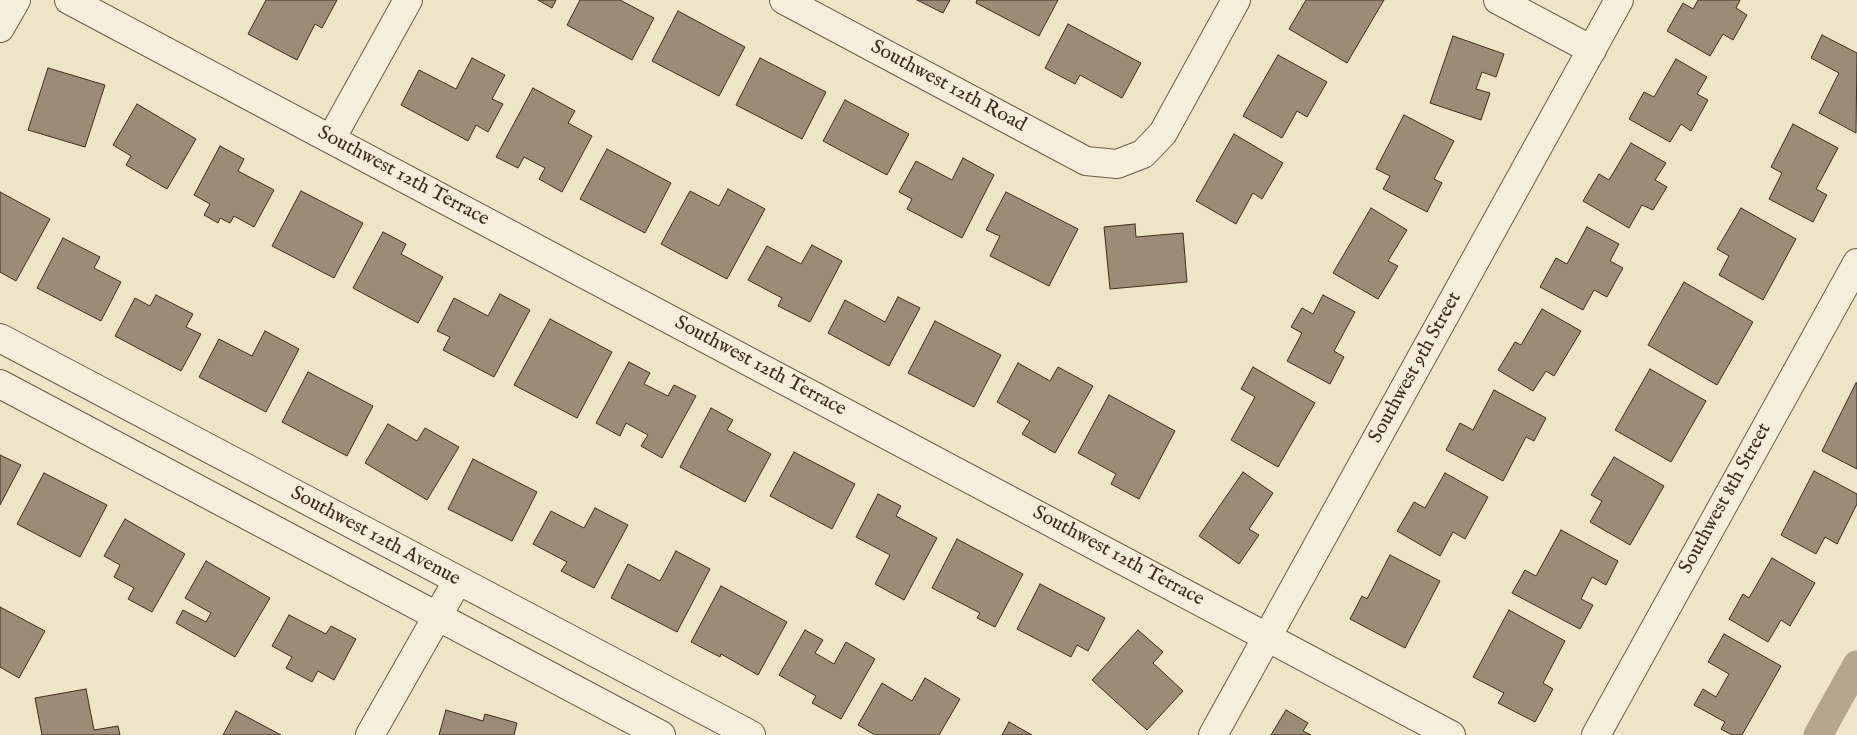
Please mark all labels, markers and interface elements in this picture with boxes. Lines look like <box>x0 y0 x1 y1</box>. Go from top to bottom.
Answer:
street label: Southwest 12th Road <box>866 36 1030 138</box>
street label: Southwest 12th Terrace <box>313 122 493 232</box>
street label: Southwest 9th Street <box>1364 288 1468 448</box>
street label: Southwest 12th Terrace <box>670 312 850 422</box>
street label: Southwest 8th Street <box>1675 420 1777 578</box>
street label: Southwest 12th Avenue <box>286 482 464 592</box>
street label: Southwest 12th Terrace <box>1028 502 1208 612</box>

